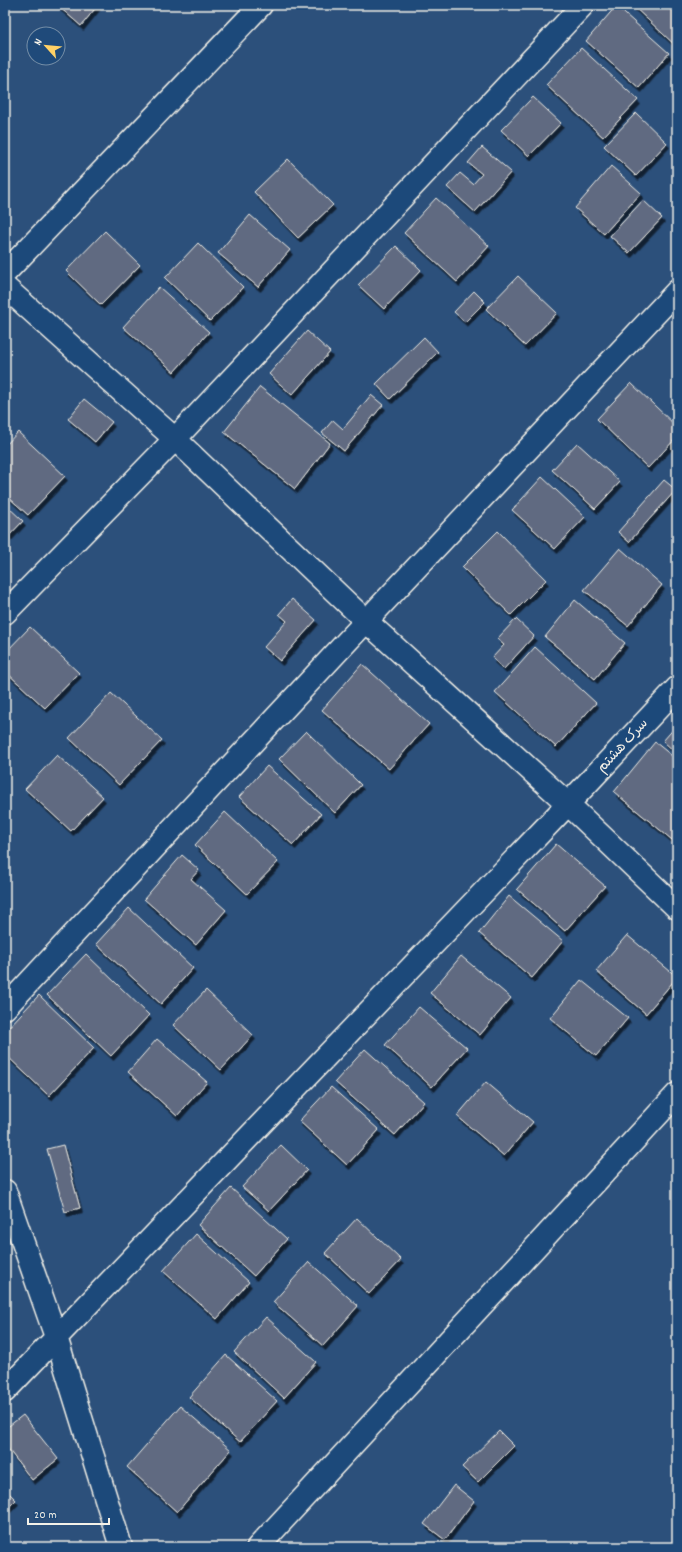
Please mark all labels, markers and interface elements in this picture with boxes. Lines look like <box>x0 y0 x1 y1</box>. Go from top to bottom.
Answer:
north arrow <box>26 26 66 66</box>
text: N <box>31 36 47 48</box>
street label: سرک هشتم <box>593 715 653 777</box>
scale bar <box>28 1500 109 1526</box>
text: 20 m <box>34 1507 57 1524</box>

